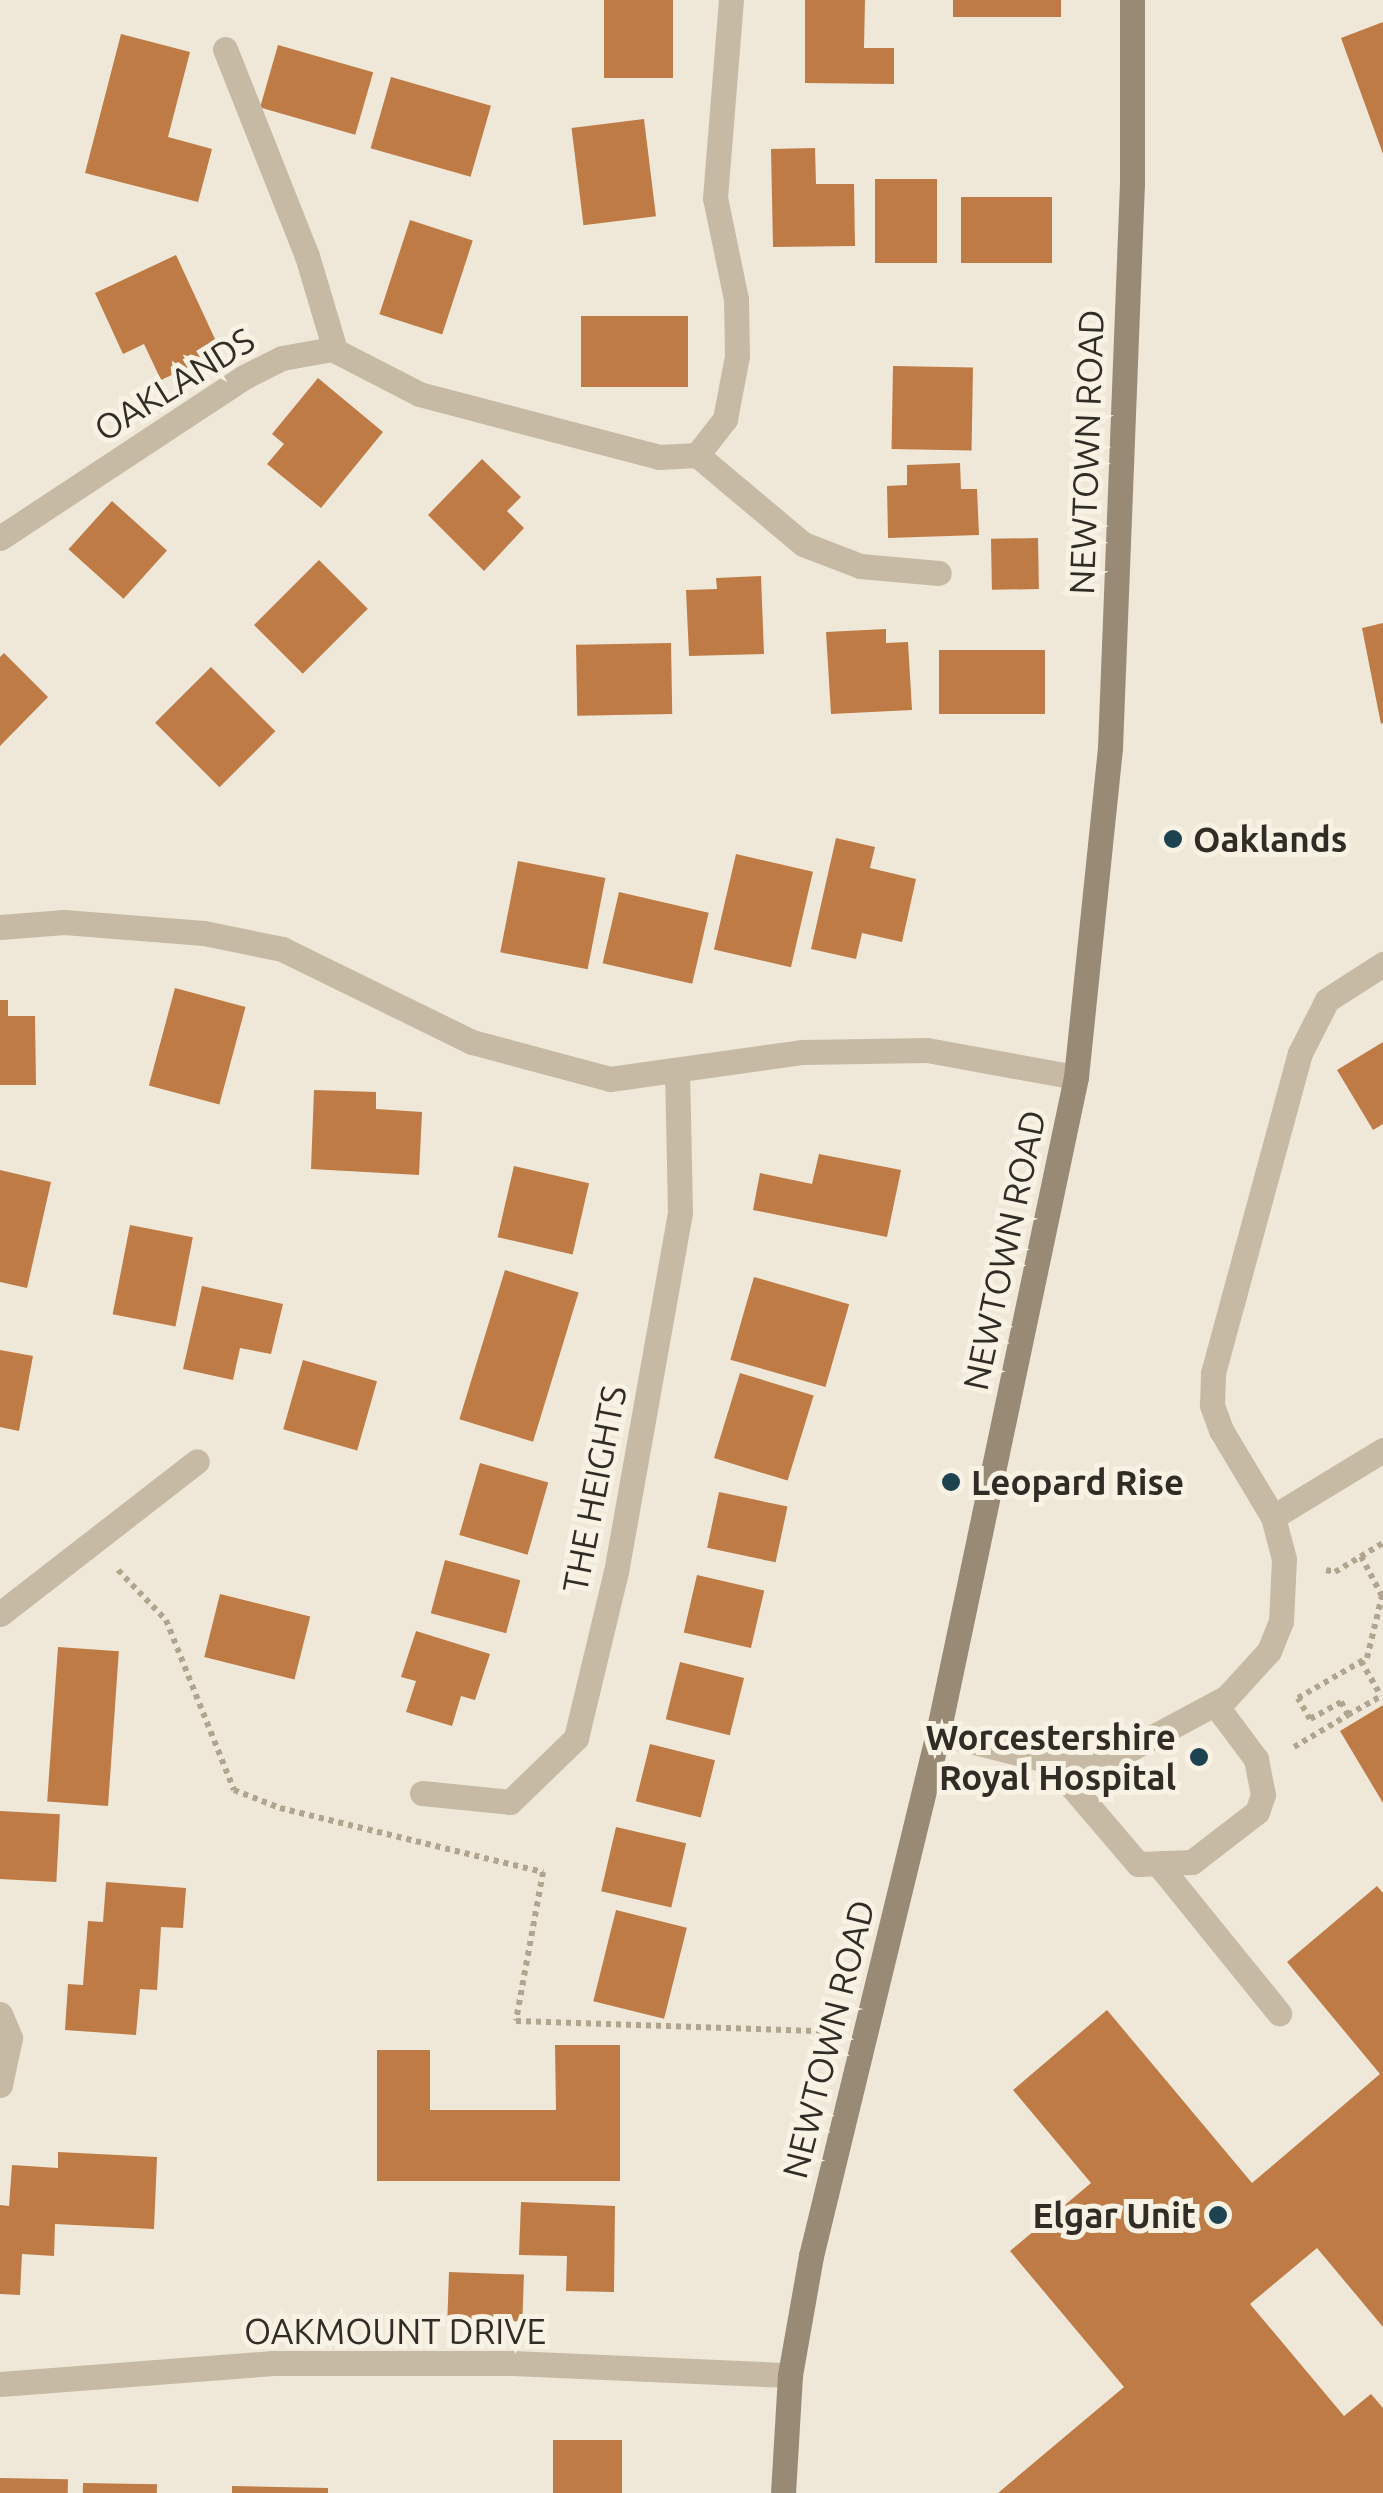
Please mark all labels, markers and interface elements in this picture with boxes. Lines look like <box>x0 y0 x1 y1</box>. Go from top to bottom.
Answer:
street label: NEWTOWN ROAD <box>1060 309 1112 595</box>
street label: OAKLANDS <box>86 318 262 450</box>
place label: Oaklands <box>1193 818 1347 860</box>
marker: Oaklands <box>1162 828 1184 850</box>
street label: NEWTOWN ROAD <box>954 1106 1054 1394</box>
street label: THE HEIGHTS <box>553 1382 635 1596</box>
place label: Leopard Rise <box>971 1461 1184 1503</box>
marker: Leopard Rise <box>940 1471 962 1493</box>
place label: Worcestershire Royal Hospital <box>926 1716 1176 1798</box>
marker: Worcestershire Royal Hospital <box>1186 1744 1212 1770</box>
street label: NEWTOWN ROAD <box>773 1896 883 2182</box>
place label: Elgar Unit <box>1032 2194 1196 2236</box>
marker: Elgar Unit <box>1205 2202 1231 2228</box>
street label: OAKMOUNT DRIVE <box>244 2310 546 2352</box>

